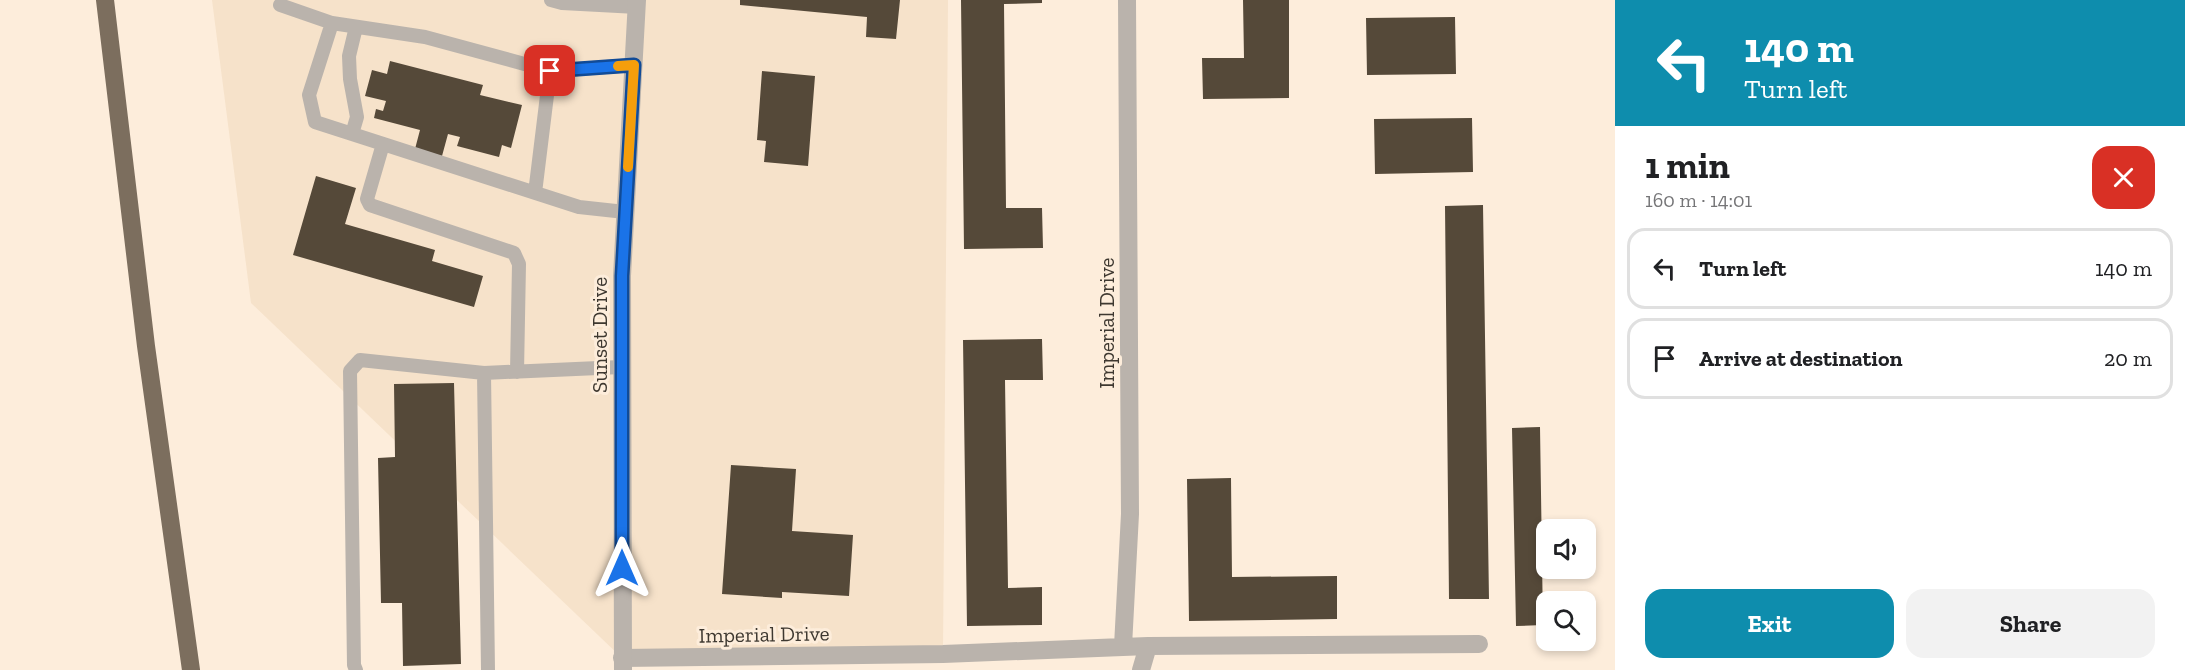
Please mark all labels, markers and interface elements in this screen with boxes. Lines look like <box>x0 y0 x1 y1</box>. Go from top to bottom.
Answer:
text: 140 m <box>1744 22 1854 73</box>
icon: left <box>1645 24 1723 102</box>
pin <box>524 45 575 96</box>
icon: arrive <box>533 54 566 87</box>
text: Turn left <box>1744 73 1847 105</box>
text: 1 min <box>1645 144 1730 187</box>
button: close <box>2092 146 2155 209</box>
text: 160 m · 14:01 <box>1645 188 1752 212</box>
icon: left <box>1648 252 1681 285</box>
text: Turn left <box>1699 255 1786 282</box>
text: 140 m <box>2095 255 2152 282</box>
street label: Imperial Drive <box>1094 257 1119 388</box>
street label: Sunset Drive <box>587 277 612 393</box>
icon: arrive <box>1648 342 1681 375</box>
text: Arrive at destination <box>1699 345 1902 372</box>
text: 20 m <box>2104 345 2152 372</box>
map controls <box>1536 519 1596 651</box>
button: sound <box>1536 519 1596 579</box>
position arrow <box>590 536 654 600</box>
button: Exit <box>1645 589 1894 658</box>
button: Share <box>1906 589 2155 658</box>
button: search <box>1536 591 1596 651</box>
street label: Imperial Drive <box>698 620 830 648</box>

